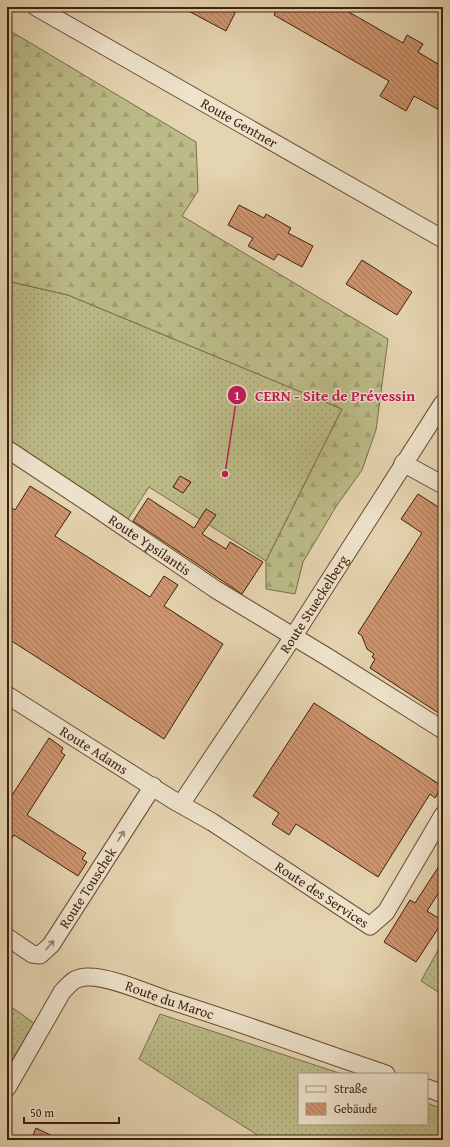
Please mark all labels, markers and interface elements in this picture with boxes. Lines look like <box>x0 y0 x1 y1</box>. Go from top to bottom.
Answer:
street label: Route Gentner <box>197 93 281 153</box>
callout: CERN - Site de Prévessin <box>227 382 423 409</box>
text: CERN - Site de Prévessin <box>255 385 415 406</box>
text: 1 <box>234 387 240 404</box>
street label: Route Ypsilantis <box>105 510 195 580</box>
street label: Route Stueckelberg <box>275 551 353 657</box>
street label: Route Adams <box>56 721 132 779</box>
one-way arrow <box>117 831 125 842</box>
street label: Route Touschek <box>54 843 122 932</box>
street label: Route des Services <box>271 856 373 933</box>
one-way arrow <box>46 939 54 950</box>
street label: Route du Maroc <box>123 975 217 1024</box>
legend <box>298 1073 428 1125</box>
text: Straße <box>334 1080 368 1097</box>
scale bar <box>24 1099 119 1125</box>
text: Gebäude <box>334 1100 377 1117</box>
text: 50 m <box>30 1104 54 1121</box>

